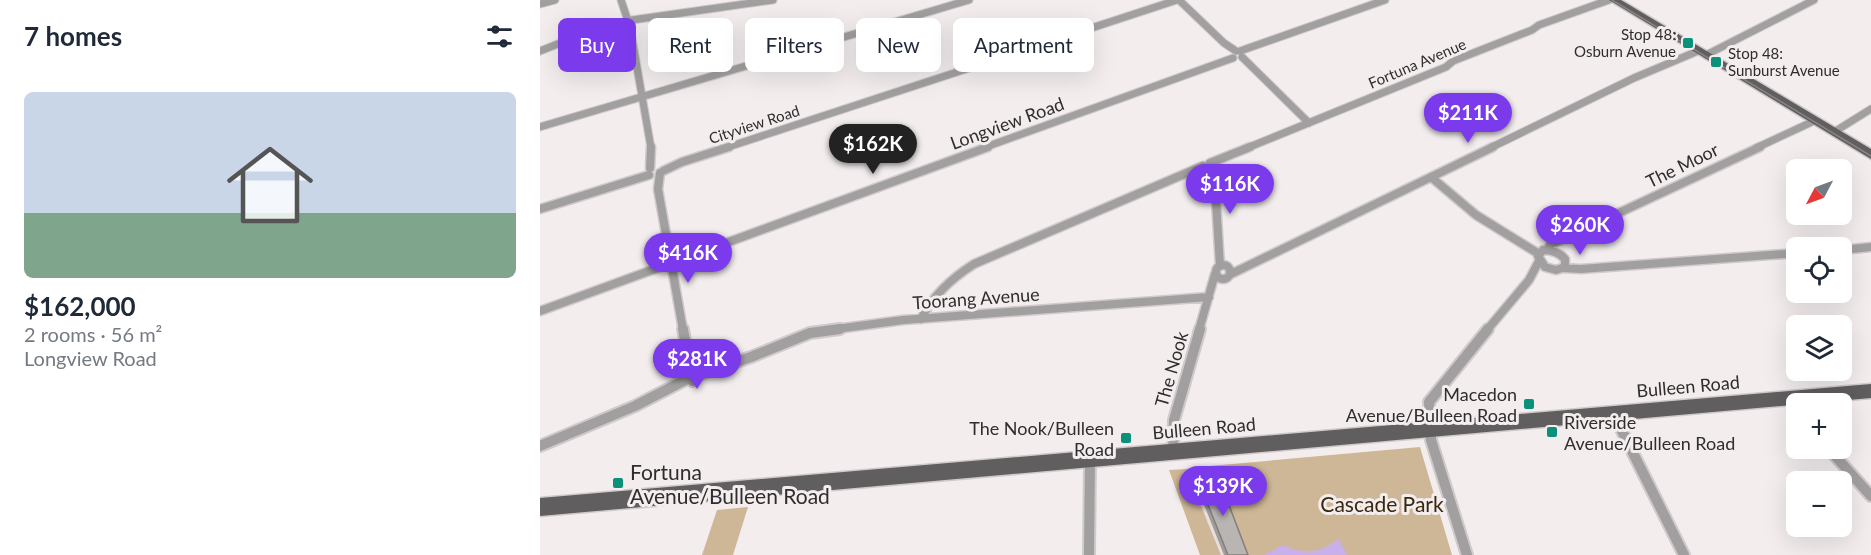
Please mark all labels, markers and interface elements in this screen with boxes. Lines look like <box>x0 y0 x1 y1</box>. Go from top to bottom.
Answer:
chip: Buy <box>558 18 636 72</box>
chip: Rent <box>648 18 733 72</box>
chip: Filters <box>745 18 844 72</box>
chip: New <box>856 18 941 72</box>
chip: Apartment <box>953 18 1094 72</box>
text: 7 homes <box>24 20 122 52</box>
icon: filters <box>483 20 516 53</box>
place label: Stop 48: Osburn Avenue <box>1574 25 1676 60</box>
street label: Fortuna Avenue <box>1365 34 1469 92</box>
marker: Stop 48: Osburn Avenue <box>1681 36 1695 50</box>
place label: Stop 48: Sunburst Avenue <box>1728 44 1840 79</box>
marker: Stop 48: Sunburst Avenue <box>1709 55 1723 69</box>
street label: Longview Road <box>947 92 1067 154</box>
pin: $211K <box>1426 93 1510 144</box>
text: $211K <box>1438 100 1498 124</box>
street label: Cityview Road <box>706 101 802 147</box>
pin: $162K <box>831 124 915 175</box>
icon: home <box>216 131 324 239</box>
text: $162K <box>843 131 903 155</box>
street label: The Moor <box>1642 138 1722 192</box>
north arrow <box>1786 159 1852 225</box>
map controls <box>1786 159 1852 537</box>
pin: $116K <box>1188 164 1272 215</box>
text: $116K <box>1200 171 1260 195</box>
pin: $260K <box>1538 205 1622 256</box>
text: $260K <box>1550 212 1610 236</box>
pin: $416K <box>646 233 730 284</box>
button: locate <box>1786 237 1852 303</box>
text: $416K <box>658 240 718 264</box>
street label: Toorang Avenue <box>912 283 1040 313</box>
text: $162,000 <box>24 290 136 322</box>
button: layers <box>1786 315 1852 381</box>
text: 2 rooms · 56 m² <box>24 322 162 346</box>
street label: The Nook <box>1150 328 1193 409</box>
pin: $281K <box>655 339 739 390</box>
text: Longview Road <box>24 346 157 370</box>
text: $281K <box>667 346 727 370</box>
street label: Bulleen Road <box>1635 371 1741 401</box>
place label: Macedon Avenue/Bulleen Road <box>1346 383 1517 426</box>
button: + <box>1786 393 1852 459</box>
marker: Macedon Avenue/Bulleen Road <box>1522 397 1536 411</box>
place label: Riverside Avenue/Bulleen Road <box>1564 411 1735 454</box>
street label: Bulleen Road <box>1151 413 1257 443</box>
place label: The Nook/Bulleen Road <box>969 417 1114 460</box>
marker: Riverside Avenue/Bulleen Road <box>1545 425 1559 439</box>
marker: The Nook/Bulleen Road <box>1119 431 1133 445</box>
place label: Fortuna Avenue/Bulleen Road <box>630 459 830 508</box>
pin: $139K <box>1181 466 1265 517</box>
button: − <box>1786 471 1852 537</box>
text: $139K <box>1193 473 1253 497</box>
marker: Fortuna Avenue/Bulleen Road <box>611 476 625 490</box>
park label: Cascade Park <box>1320 491 1444 516</box>

